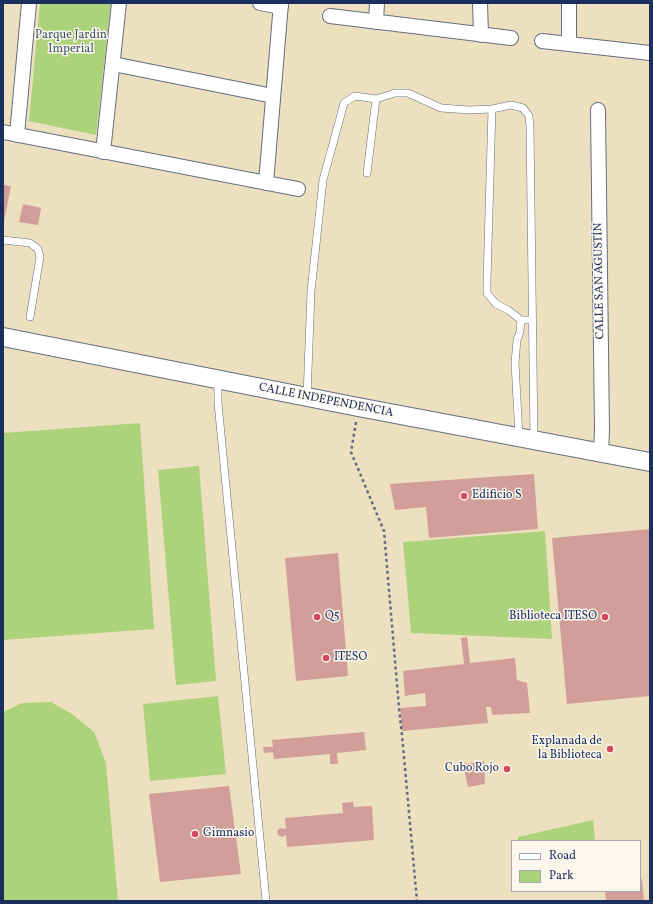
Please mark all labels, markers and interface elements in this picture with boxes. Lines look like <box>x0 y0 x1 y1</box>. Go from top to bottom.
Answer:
park label: Parque Jardin Imperial <box>35 29 107 57</box>
street label: CALLE SAN AGUSTÍN <box>592 223 608 339</box>
street label: CALLE INDEPENDENCIA <box>258 381 394 421</box>
place label: Edificio S <box>472 489 521 503</box>
marker: Edificio S <box>459 491 469 501</box>
place label: Q5 <box>325 610 340 624</box>
place label: Biblioteca ITESO <box>509 610 597 624</box>
marker: Q5 <box>312 612 322 622</box>
marker: Biblioteca ITESO <box>600 612 610 622</box>
place label: ITESO <box>334 651 367 665</box>
marker: ITESO <box>321 653 331 663</box>
place label: Explanada de la Biblioteca <box>531 735 602 763</box>
marker: Explanada de la Biblioteca <box>605 744 615 754</box>
place label: Cubo Rojo <box>445 762 499 776</box>
marker: Cubo Rojo <box>502 764 512 774</box>
place label: Gimnasio <box>203 827 254 841</box>
marker: Gimnasio <box>190 829 200 839</box>
legend <box>511 840 641 892</box>
text: Road <box>549 848 576 864</box>
text: Park <box>549 868 574 884</box>

